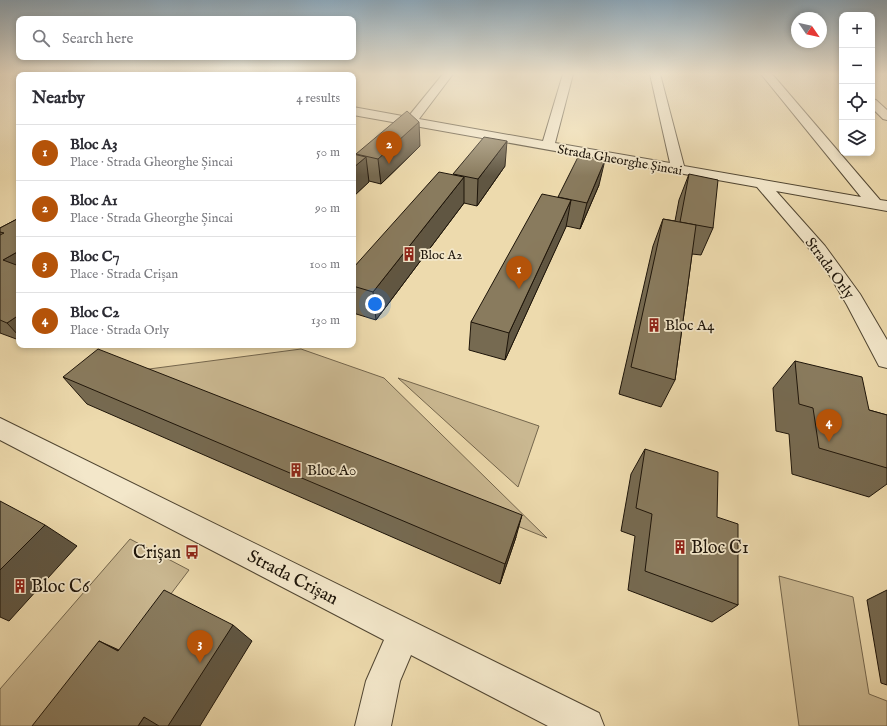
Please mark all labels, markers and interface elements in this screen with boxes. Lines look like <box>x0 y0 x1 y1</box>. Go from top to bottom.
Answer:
north arrow <box>791 12 827 48</box>
map controls <box>839 12 875 156</box>
button: + <box>839 12 875 48</box>
search box <box>16 16 356 60</box>
icon: search <box>30 27 52 49</box>
text: Search here <box>62 29 133 48</box>
button: − <box>839 48 875 84</box>
button: locate <box>839 84 875 120</box>
text: Nearby <box>32 88 85 109</box>
text: 4 results <box>296 90 340 107</box>
button: layers <box>839 120 875 156</box>
pin: 2 <box>376 131 402 164</box>
text: Bloc A3 <box>70 135 117 154</box>
street label: Strada Gheorghe Șincai <box>556 141 684 180</box>
text: 1 <box>43 144 47 161</box>
text: 50 m <box>316 144 340 161</box>
text: Place · Strada Gheorghe Șincai <box>70 154 233 171</box>
text: Bloc A1 <box>70 191 117 210</box>
text: 2 <box>42 200 48 217</box>
text: 90 m <box>315 200 340 217</box>
text: Place · Strada Gheorghe Șincai <box>70 210 233 227</box>
street label: Strada Orly <box>801 234 859 303</box>
building icon: Bloc A2 <box>401 246 417 262</box>
text: Bloc C7 <box>70 247 119 266</box>
place label: Bloc A2 <box>420 247 462 264</box>
text: 3 <box>43 256 47 273</box>
text: 100 m <box>310 256 340 273</box>
pin: 1 <box>506 256 532 289</box>
text: Place · Strada Crișan <box>70 266 178 283</box>
your location <box>365 294 385 314</box>
text: Bloc C2 <box>70 303 120 322</box>
text: 4 <box>42 312 48 329</box>
text: 130 m <box>311 312 340 329</box>
place label: Bloc A4 <box>665 316 715 335</box>
building icon: Bloc A4 <box>646 317 662 333</box>
text: Place · Strada Orly <box>70 322 169 339</box>
pin: 4 <box>816 409 842 442</box>
place label: Bloc A0 <box>307 461 356 480</box>
building icon: Bloc A0 <box>288 462 304 478</box>
place label: Bloc C1 <box>691 537 749 560</box>
building icon: Bloc C1 <box>672 539 688 555</box>
place label: Crișan <box>133 542 181 565</box>
bus stop icon: Crișan <box>184 544 200 560</box>
street label: Strada Crișan <box>243 546 342 611</box>
place label: Bloc C6 <box>31 576 90 599</box>
building icon: Bloc C6 <box>12 578 28 594</box>
pin: 3 <box>187 630 213 663</box>

